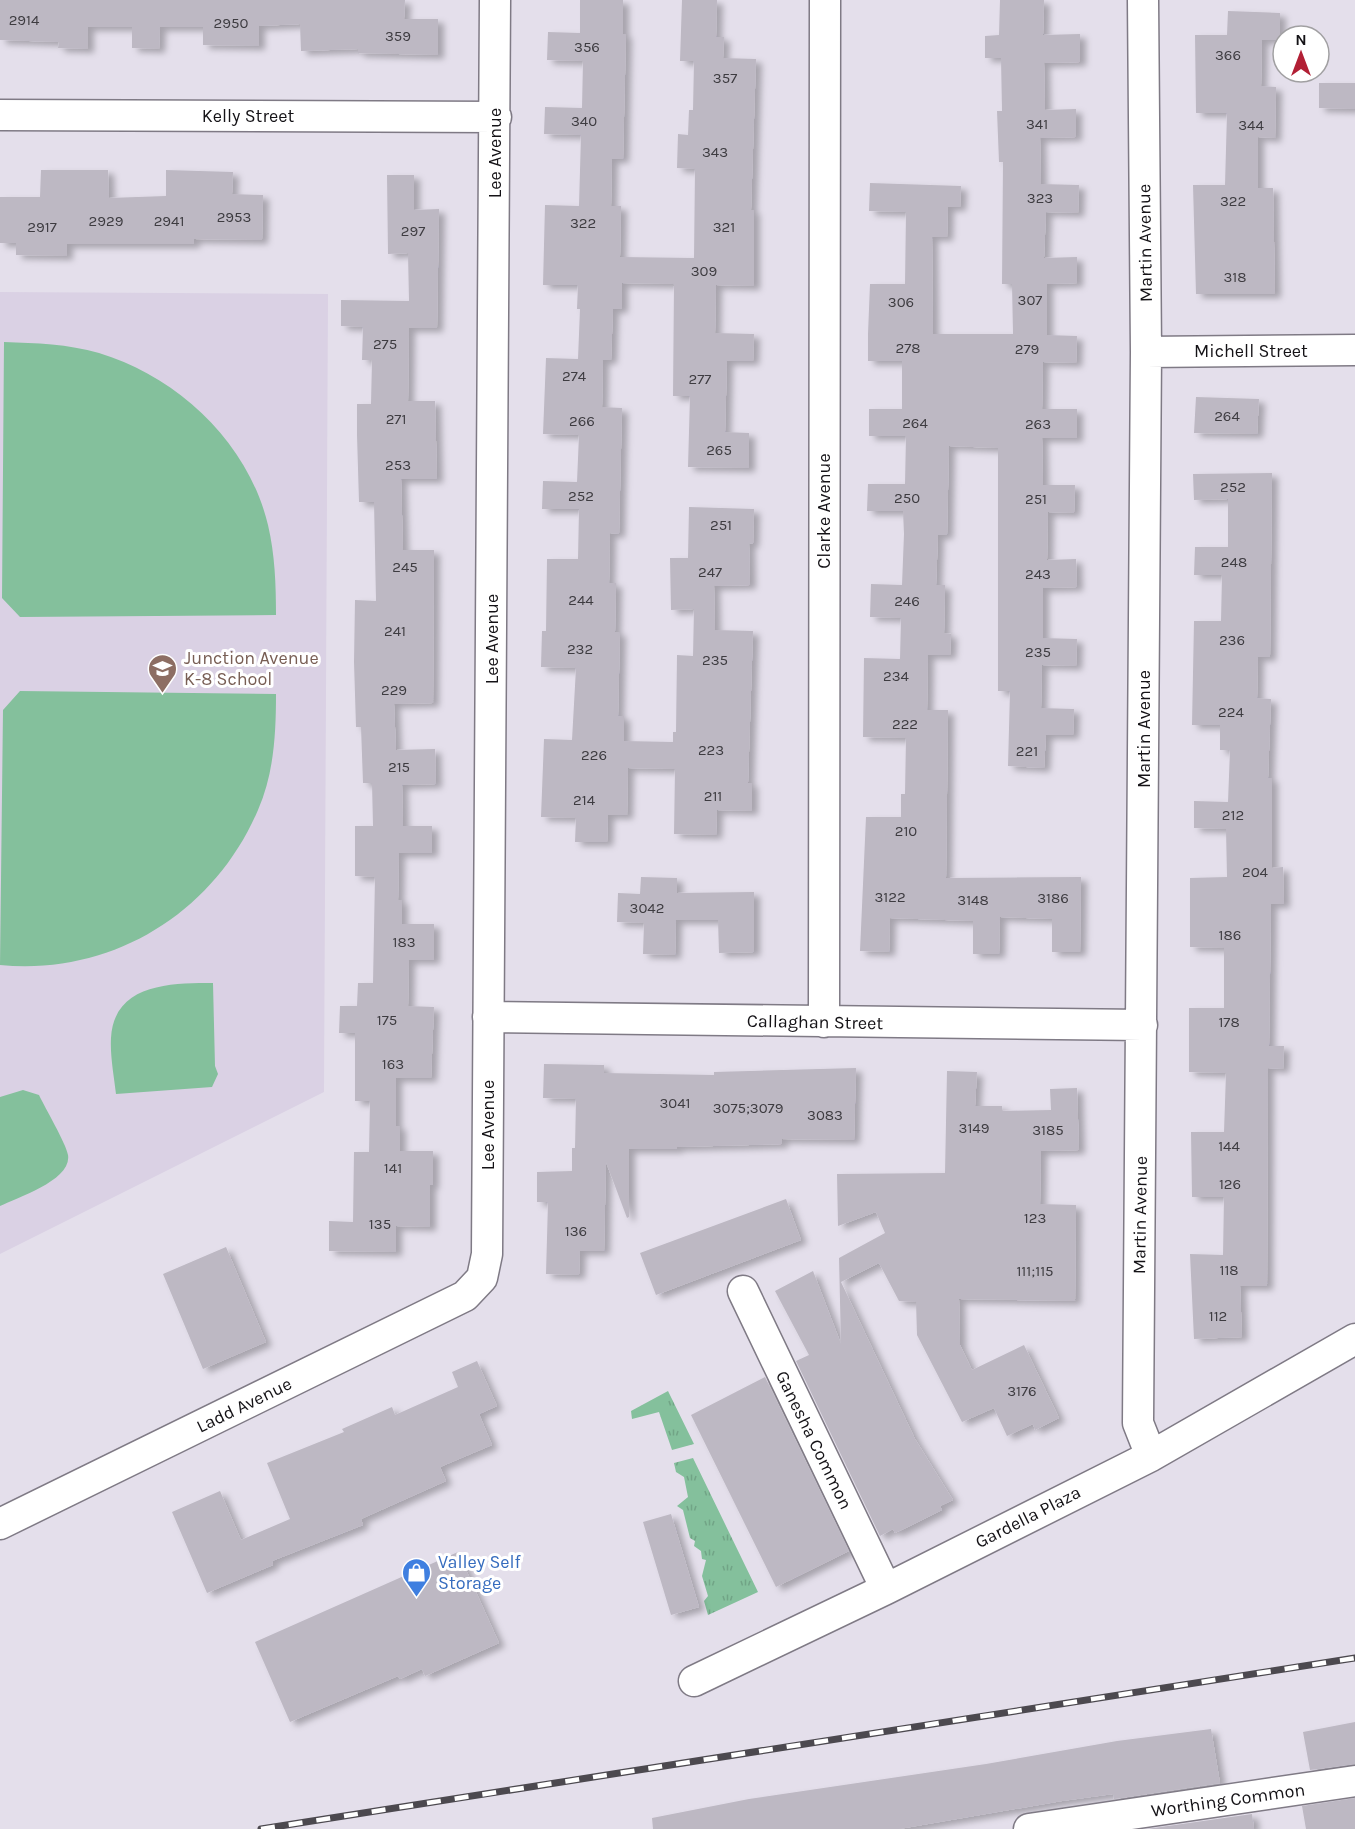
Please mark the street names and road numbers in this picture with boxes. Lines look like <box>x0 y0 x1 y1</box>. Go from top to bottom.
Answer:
street label: Kelly Street <box>202 105 294 127</box>
street label: Lee Avenue <box>484 108 506 198</box>
street label: Martin Avenue <box>1133 184 1157 302</box>
street label: Michell Street <box>1194 340 1308 362</box>
street label: Clarke Avenue <box>813 453 835 569</box>
street label: Lee Avenue <box>481 594 503 684</box>
street label: Martin Avenue <box>1133 670 1155 788</box>
street label: Callaghan Street <box>747 1010 884 1034</box>
street label: Lee Avenue <box>477 1080 499 1170</box>
street label: Martin Avenue <box>1128 1156 1152 1274</box>
street label: Ganesha Common <box>771 1367 857 1513</box>
street label: Ladd Avenue <box>193 1372 295 1438</box>
street label: Gardella Plaza <box>972 1481 1084 1553</box>
street label: Worthing Common <box>1150 1778 1306 1822</box>

